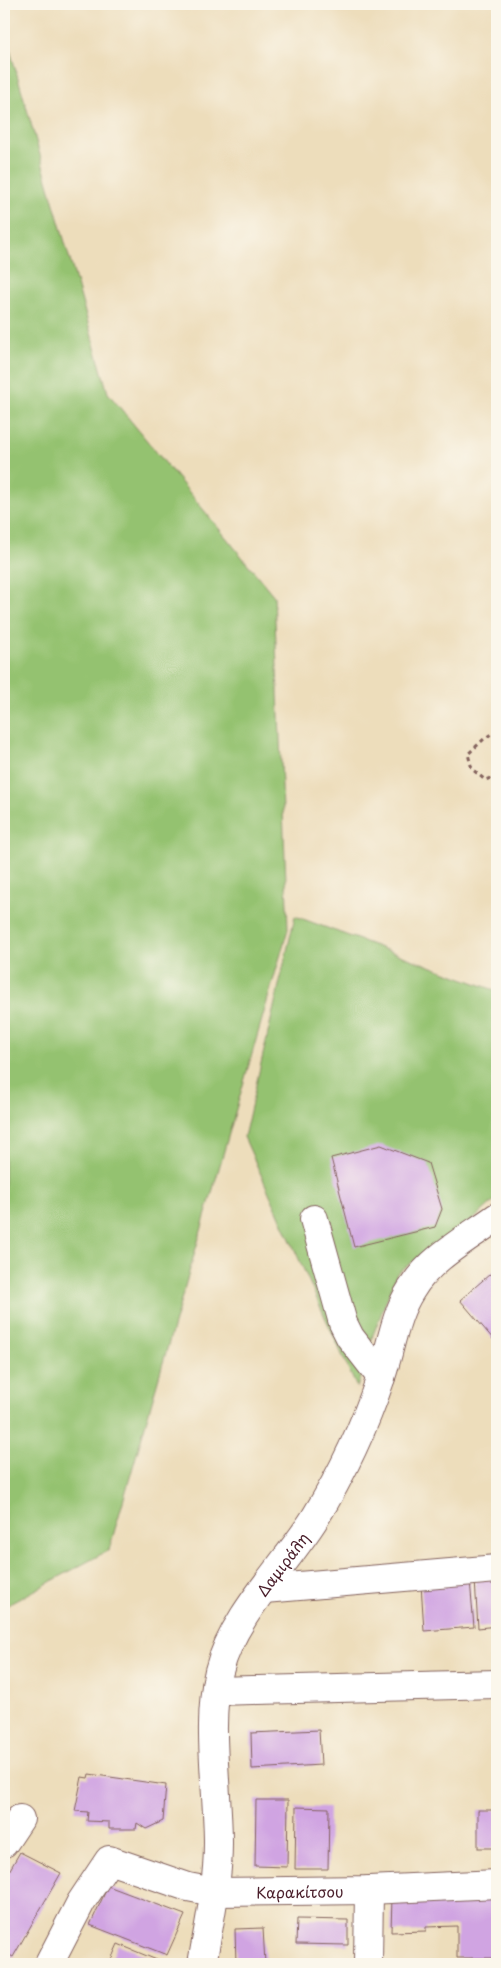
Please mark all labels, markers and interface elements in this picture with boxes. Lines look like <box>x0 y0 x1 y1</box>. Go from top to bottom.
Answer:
street label: Δαμιράλη <box>250 1527 314 1600</box>
street label: Καρακίτσου <box>256 1879 344 1903</box>

